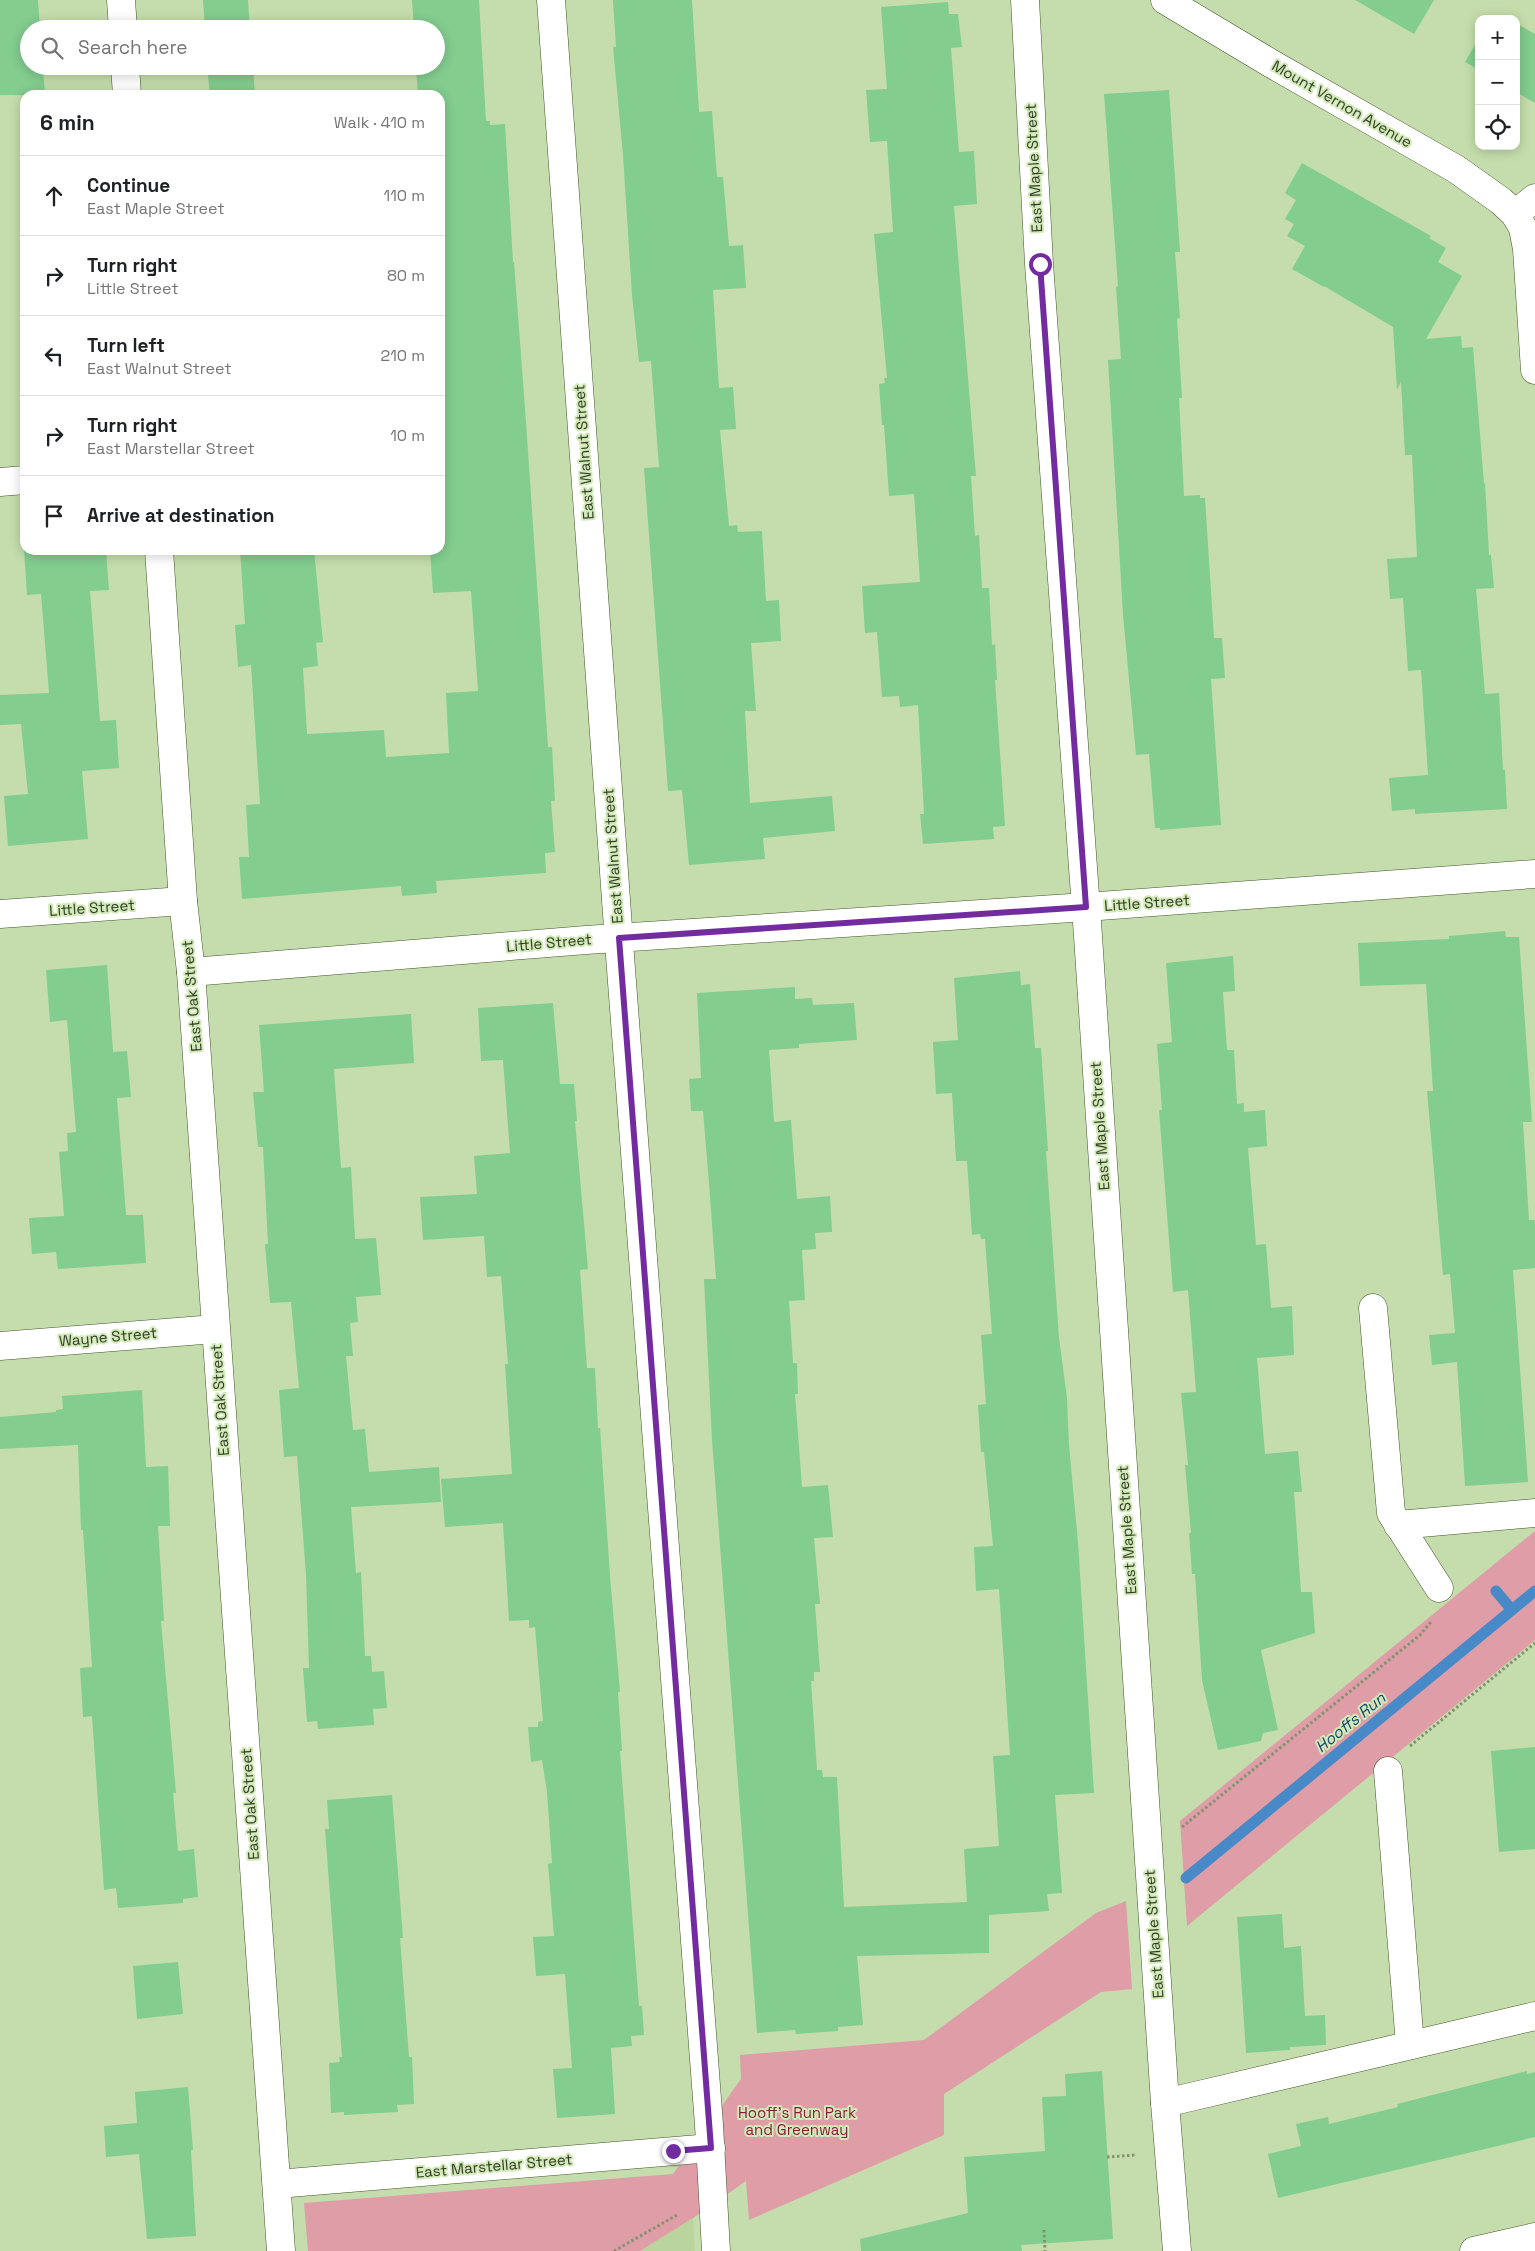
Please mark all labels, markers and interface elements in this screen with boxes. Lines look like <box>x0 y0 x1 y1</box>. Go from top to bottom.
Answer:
map controls <box>1475 15 1520 150</box>
button: + <box>1475 15 1520 60</box>
search box <box>20 20 445 75</box>
icon: search <box>38 34 66 62</box>
text: Search here <box>78 35 188 60</box>
street label: Mount Vernon Avenue <box>1269 56 1416 151</box>
button: − <box>1475 60 1520 105</box>
street label: East Maple Street <box>1021 103 1046 233</box>
button: locate <box>1475 105 1520 150</box>
text: 6 min <box>40 109 95 136</box>
text: Walk · 410 m <box>334 112 425 133</box>
text: Continue <box>87 173 170 198</box>
icon: ahead <box>40 182 68 210</box>
text: 110 m <box>383 185 425 206</box>
text: East Maple Street <box>87 198 225 219</box>
text: Turn right <box>87 253 177 278</box>
route start <box>1029 253 1052 276</box>
icon: right <box>40 262 68 290</box>
text: 80 m <box>387 265 425 286</box>
text: Little Street <box>87 278 179 299</box>
text: Turn left <box>87 333 165 358</box>
icon: left <box>40 342 68 370</box>
text: 210 m <box>381 345 425 366</box>
text: East Walnut Street <box>87 358 232 379</box>
street label: East Walnut Street <box>569 384 598 520</box>
text: Turn right <box>87 413 177 438</box>
icon: right <box>40 422 68 450</box>
text: 10 m <box>390 425 425 446</box>
text: East Marstellar Street <box>87 438 255 459</box>
icon: arrive <box>40 502 68 530</box>
text: Arrive at destination <box>87 503 275 528</box>
street label: East Walnut Street <box>598 788 627 924</box>
street label: Little Street <box>1103 890 1191 915</box>
street label: Little Street <box>48 895 136 920</box>
street label: Little Street <box>505 929 593 956</box>
street label: East Oak Street <box>177 939 206 1053</box>
street label: East Maple Street <box>1086 1061 1113 1191</box>
street label: Wayne Street <box>58 1323 158 1350</box>
street label: East Oak Street <box>206 1343 233 1457</box>
street label: East Maple Street <box>1113 1465 1140 1595</box>
water label: Hooffs Run <box>1311 1687 1391 1757</box>
street label: East Oak Street <box>236 1747 263 1861</box>
street label: East Maple Street <box>1140 1869 1167 1999</box>
park label: Hooff's Run Park and Greenway <box>738 2103 856 2139</box>
route end <box>662 2140 685 2163</box>
street label: East Marstellar Street <box>415 2149 573 2182</box>

